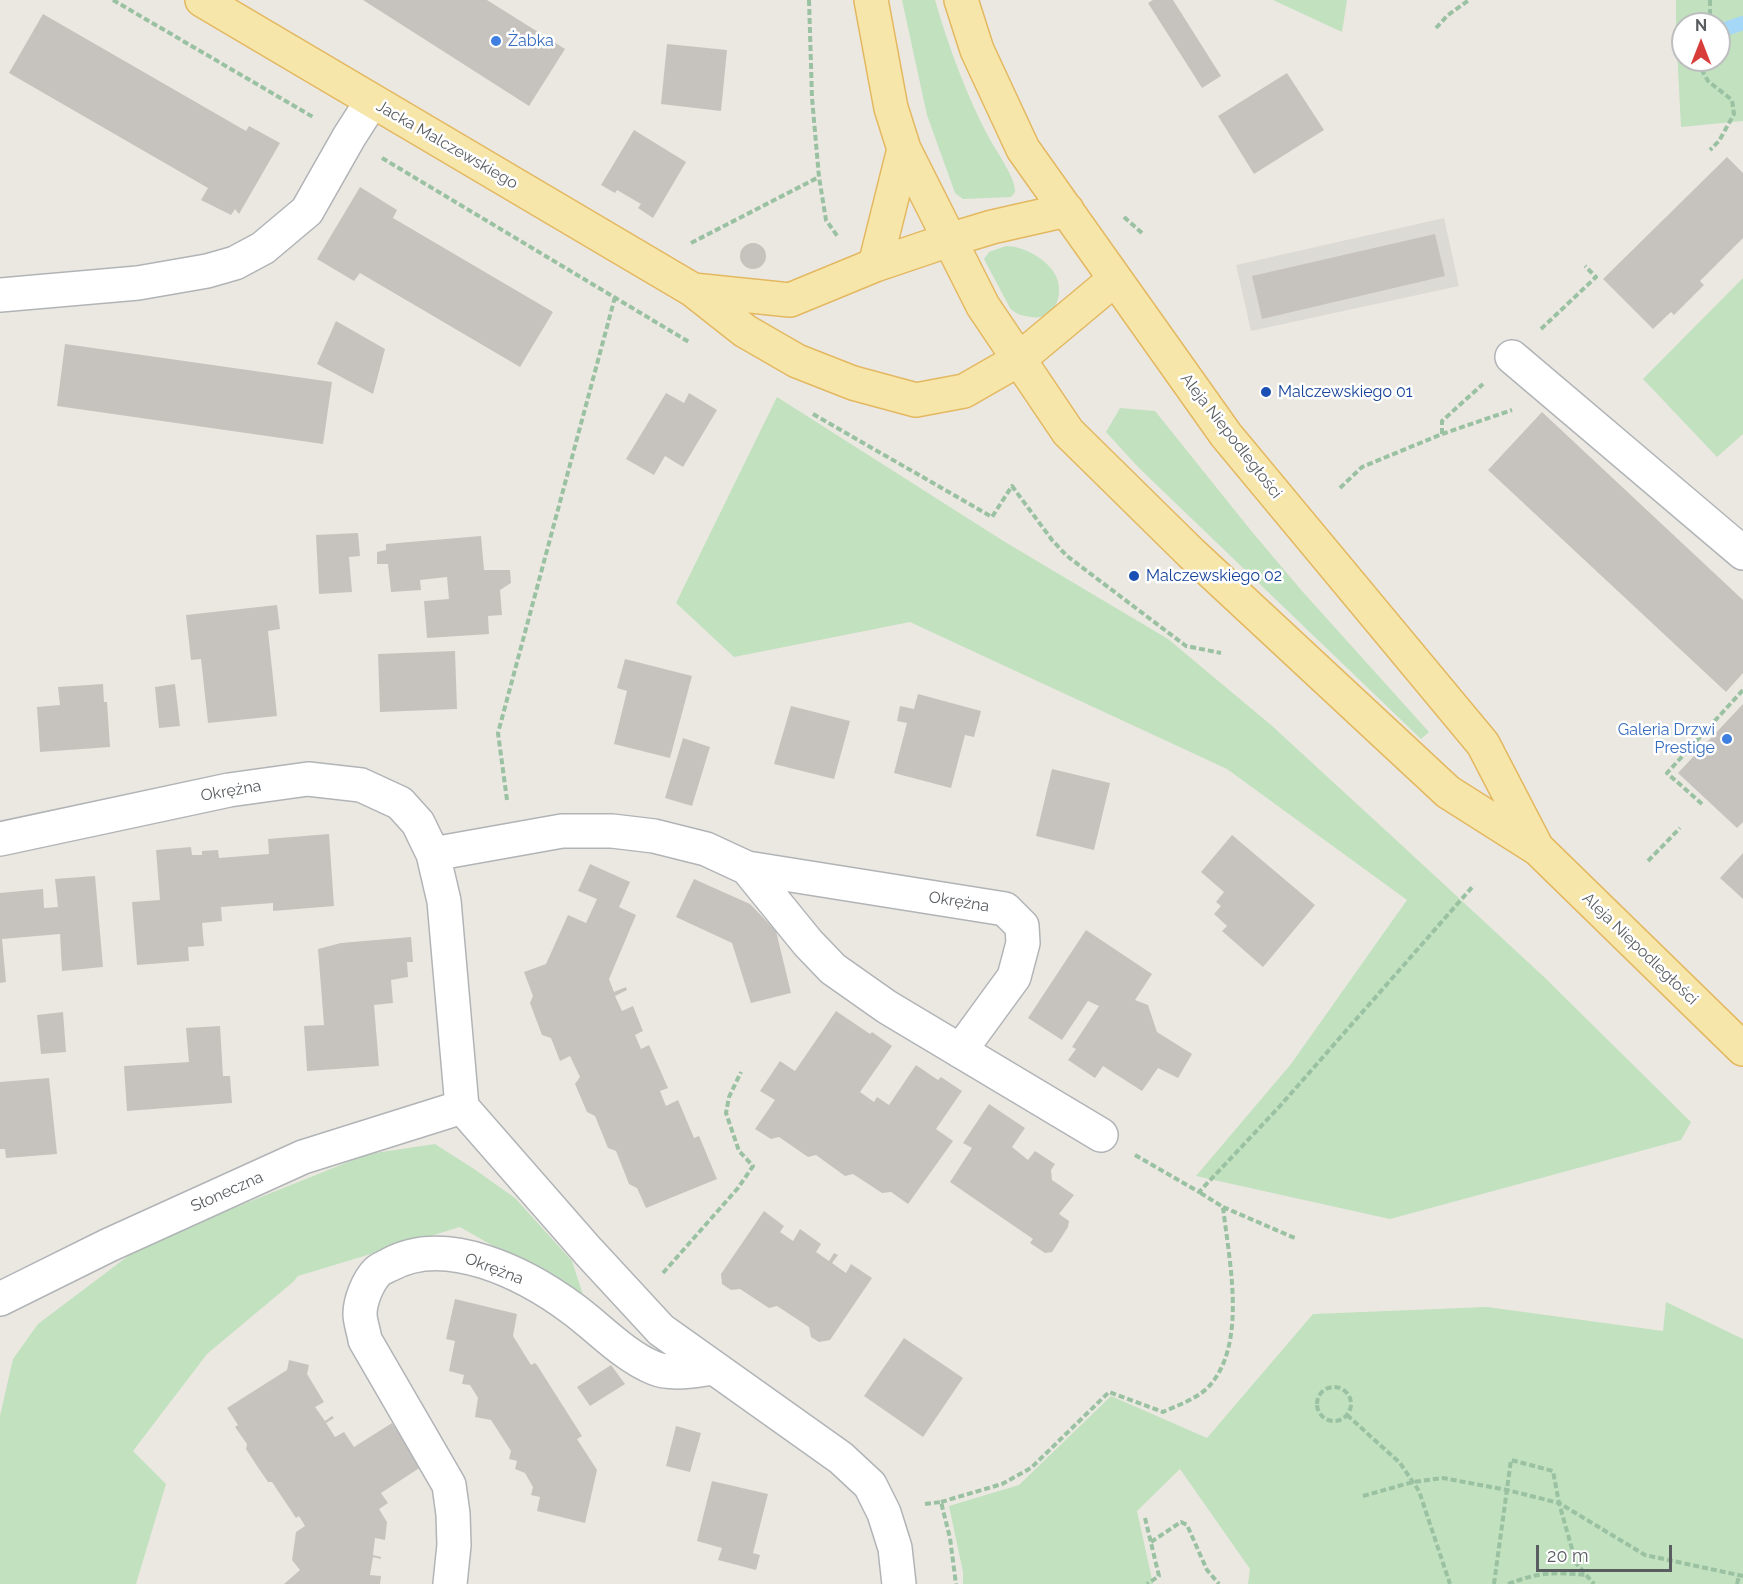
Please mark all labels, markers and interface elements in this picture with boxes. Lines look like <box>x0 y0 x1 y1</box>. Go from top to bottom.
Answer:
north arrow <box>1671 12 1731 72</box>
text: N <box>1695 16 1707 35</box>
place label: Żabka <box>508 31 554 51</box>
marker: Żabka <box>489 34 503 48</box>
street label: Jacka Malczewskiego <box>373 97 521 193</box>
street label: Aleja Niepodległości <box>1176 370 1286 502</box>
place label: Malczewskiego 01 <box>1278 382 1413 402</box>
marker: Malczewskiego 01 <box>1259 385 1273 399</box>
place label: Malczewskiego 02 <box>1146 566 1282 586</box>
marker: Malczewskiego 02 <box>1127 569 1141 583</box>
place label: Galeria Drzwi Prestige <box>1618 720 1715 758</box>
marker: Galeria Drzwi Prestige <box>1720 732 1734 746</box>
street label: Okrężna <box>199 776 263 806</box>
street label: Okrężna <box>927 888 991 916</box>
street label: Aleja Niepodległości <box>1578 889 1702 1009</box>
street label: Słoneczna <box>188 1168 266 1216</box>
street label: Okrężna <box>462 1249 526 1289</box>
scale bar <box>1539 1533 1676 1571</box>
text: 20 m <box>1547 1545 1589 1566</box>

